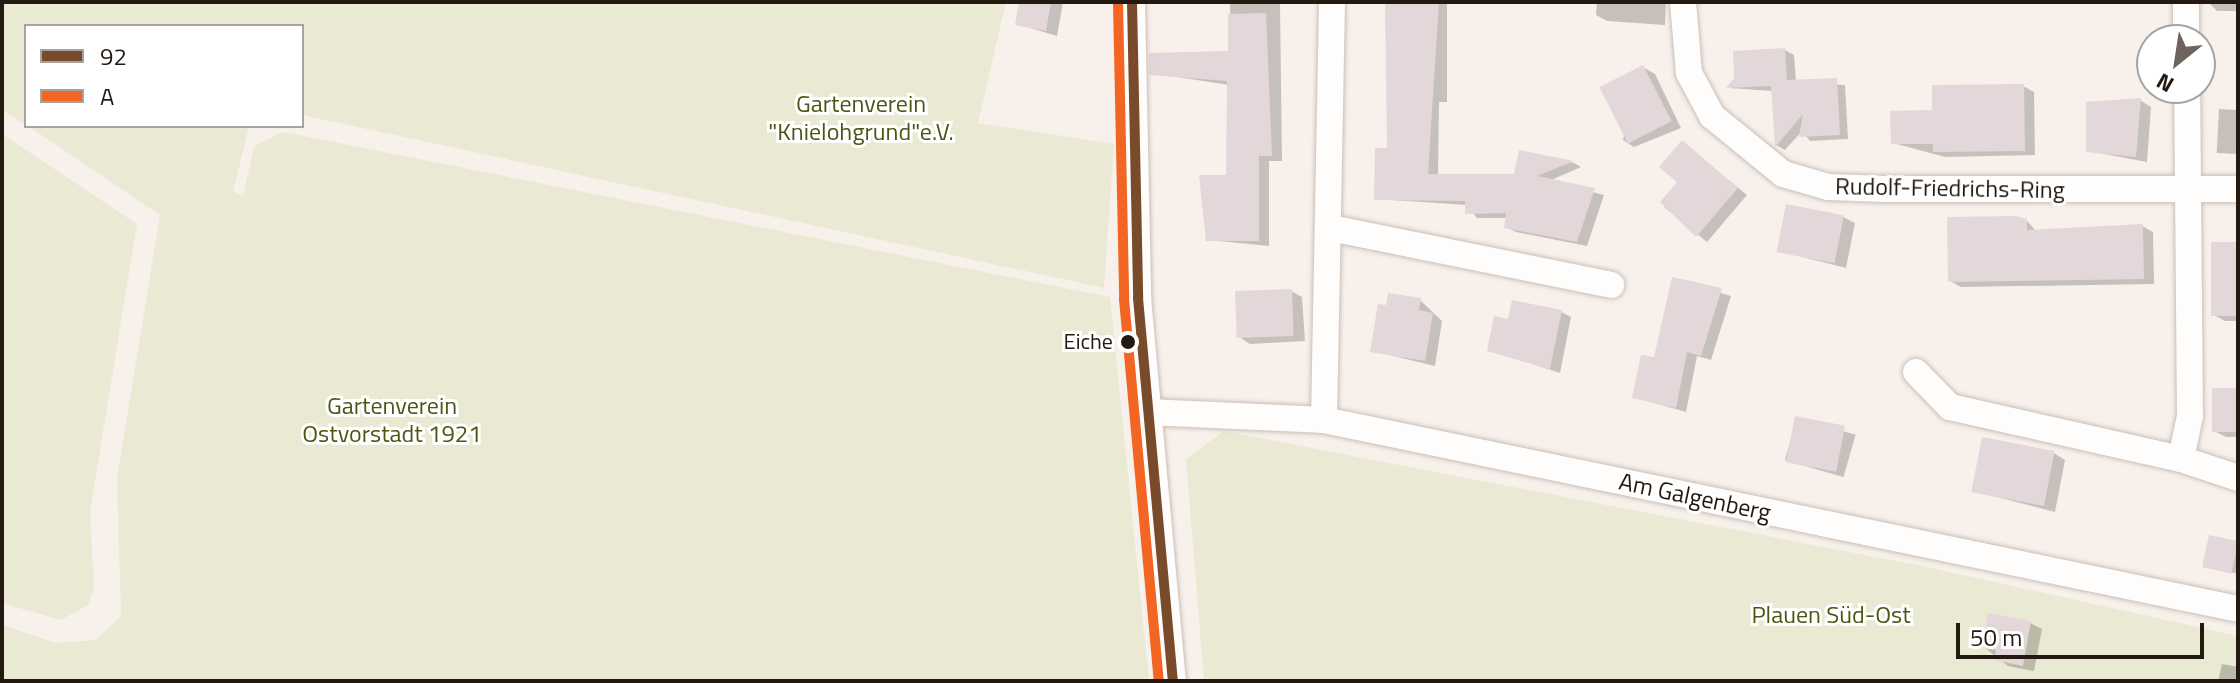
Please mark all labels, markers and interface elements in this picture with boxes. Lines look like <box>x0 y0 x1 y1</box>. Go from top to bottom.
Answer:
legend <box>24 24 304 128</box>
north arrow <box>2136 24 2216 104</box>
text: 92 <box>100 38 127 74</box>
text: N <box>2150 65 2180 102</box>
text: A <box>100 78 114 114</box>
park label: Gartenverein "Knielohgrund"e.V. <box>768 90 954 146</box>
street label: Rudolf-Friedrichs-Ring <box>1835 172 2065 204</box>
place label: Eiche <box>1064 329 1113 355</box>
marker: Eiche <box>1120 334 1136 350</box>
park label: Gartenverein Ostvorstadt 1921 <box>302 392 482 448</box>
street label: Am Galgenberg <box>1616 467 1774 527</box>
park label: Plauen Süd-Ost <box>1751 601 1911 629</box>
scale bar <box>1960 607 2208 657</box>
text: 50 m <box>1970 619 2022 655</box>

